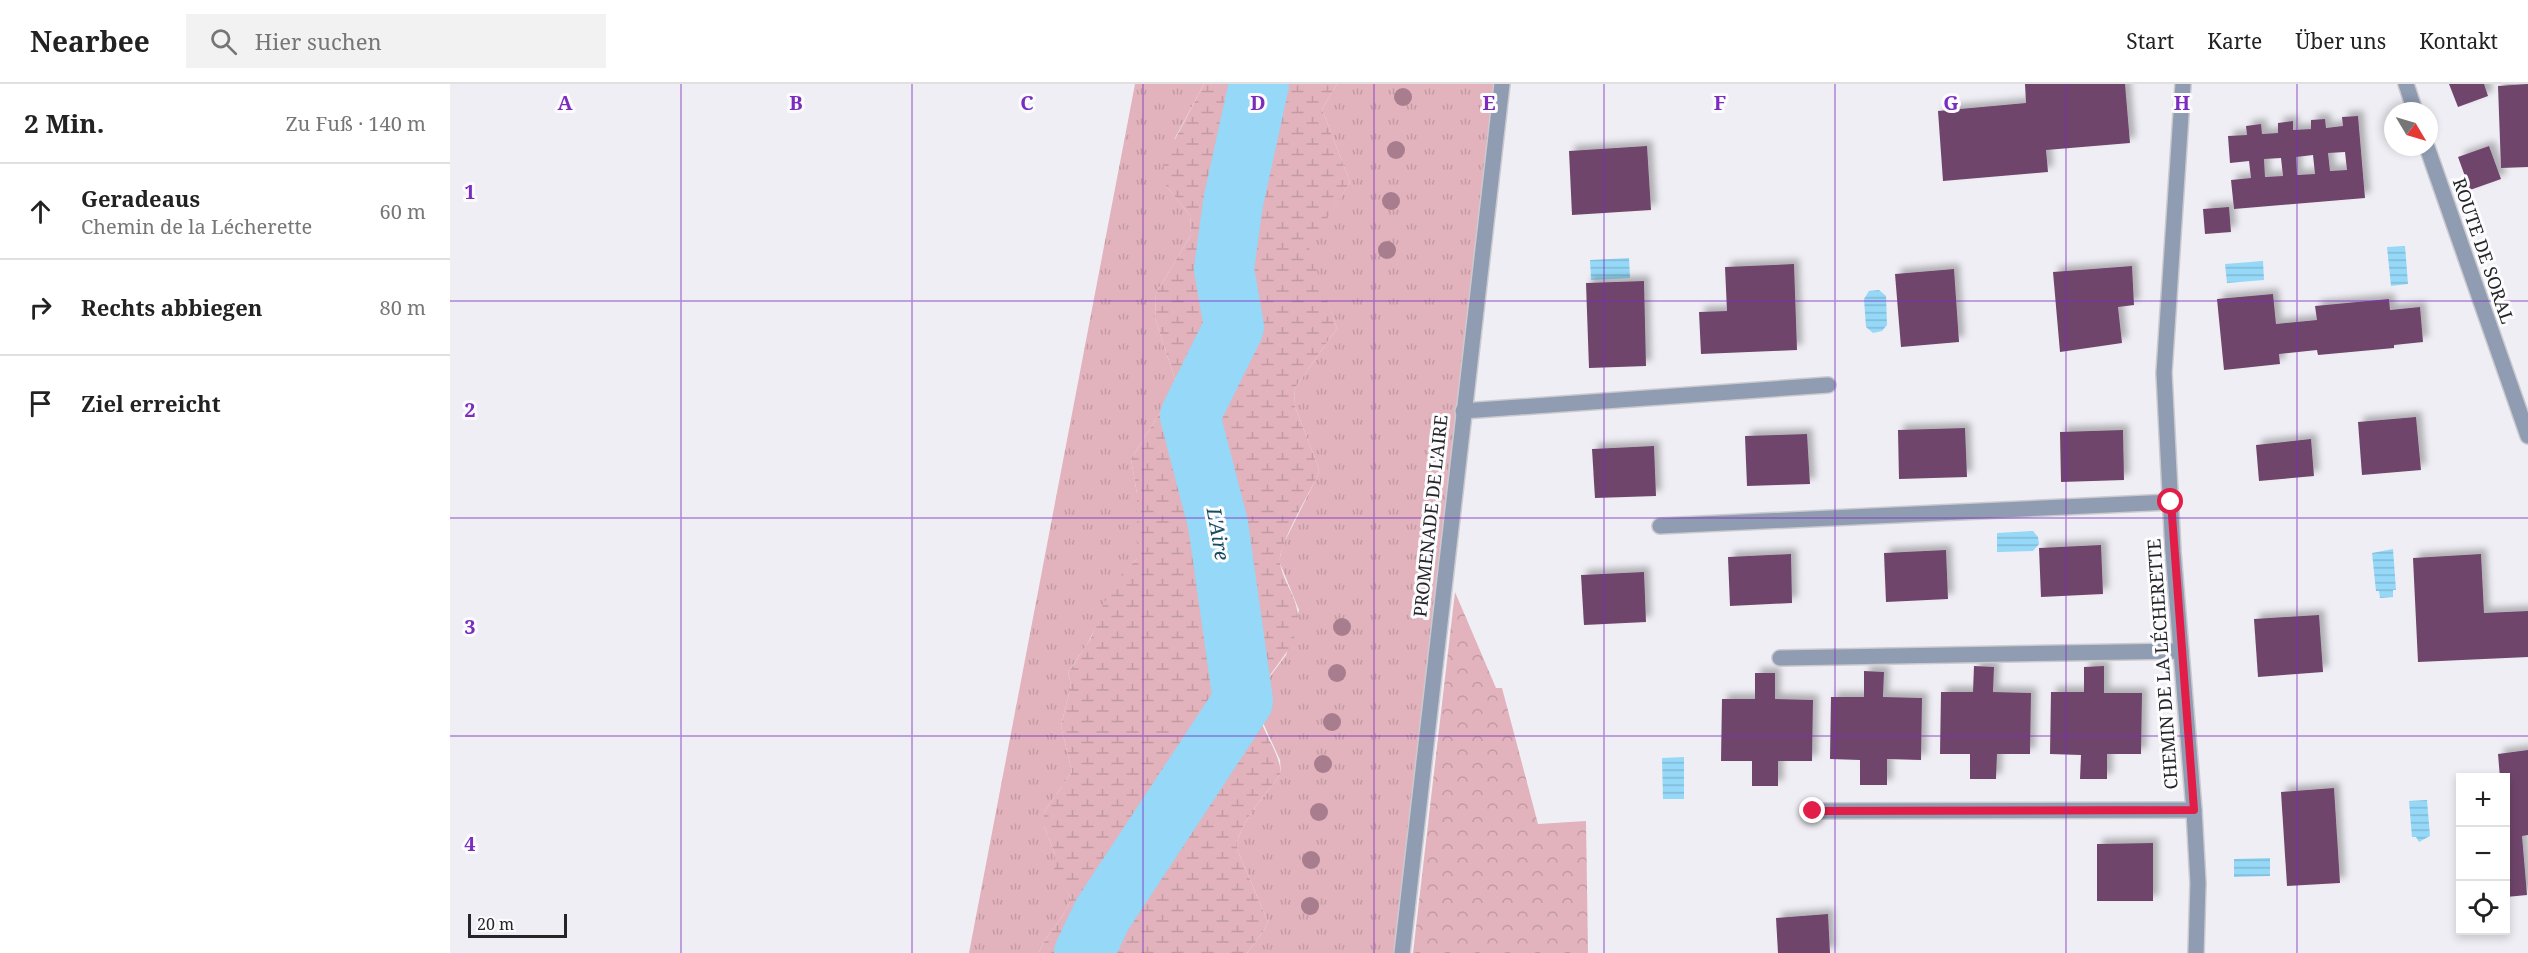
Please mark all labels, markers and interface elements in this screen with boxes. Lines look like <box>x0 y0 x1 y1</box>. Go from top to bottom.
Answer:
search box <box>186 14 606 68</box>
text: Nearbee <box>30 22 150 60</box>
icon: search <box>207 25 240 58</box>
text: Hier suchen <box>255 26 382 56</box>
text: Start <box>2126 27 2174 55</box>
text: Karte <box>2207 27 2262 55</box>
text: Über uns <box>2295 27 2386 55</box>
text: Kontakt <box>2419 27 2498 55</box>
text: A <box>557 89 573 116</box>
text: B <box>789 89 803 116</box>
text: C <box>1020 89 1034 116</box>
text: D <box>1250 89 1266 116</box>
text: E <box>1482 89 1496 116</box>
text: F <box>1714 89 1726 116</box>
text: G <box>1943 89 1959 116</box>
text: H <box>2174 89 2190 116</box>
north arrow <box>2384 102 2438 156</box>
text: 2 Min. <box>24 105 104 141</box>
text: Zu Fuß · 140 m <box>286 110 426 137</box>
street label: ROUTE DE SORAL <box>2448 175 2520 327</box>
text: 1 <box>464 178 476 205</box>
text: Geradeaus <box>81 183 200 213</box>
icon: ahead <box>24 195 57 228</box>
text: 60 m <box>380 198 426 225</box>
text: Chemin de la Lécherette <box>81 213 312 240</box>
icon: right <box>24 291 57 324</box>
text: Rechts abbiegen <box>81 292 262 322</box>
text: 80 m <box>380 294 426 321</box>
icon: arrive <box>24 387 57 420</box>
text: Ziel erreicht <box>81 388 221 418</box>
text: 2 <box>464 396 476 423</box>
street label: PROMENADE DE L'AIRE <box>1407 414 1453 618</box>
route start <box>2157 488 2183 514</box>
water label: L'Aire <box>1200 504 1236 563</box>
street label: CHEMIN DE LA LÉCHERETTE <box>2141 538 2183 790</box>
text: 3 <box>464 613 476 640</box>
map controls <box>2456 773 2510 935</box>
button: + <box>2456 773 2510 827</box>
route end <box>1799 797 1825 823</box>
button: − <box>2456 827 2510 881</box>
text: 4 <box>464 830 476 857</box>
button: locate <box>2456 881 2510 935</box>
scale bar <box>468 911 567 938</box>
text: 20 m <box>477 913 514 935</box>

